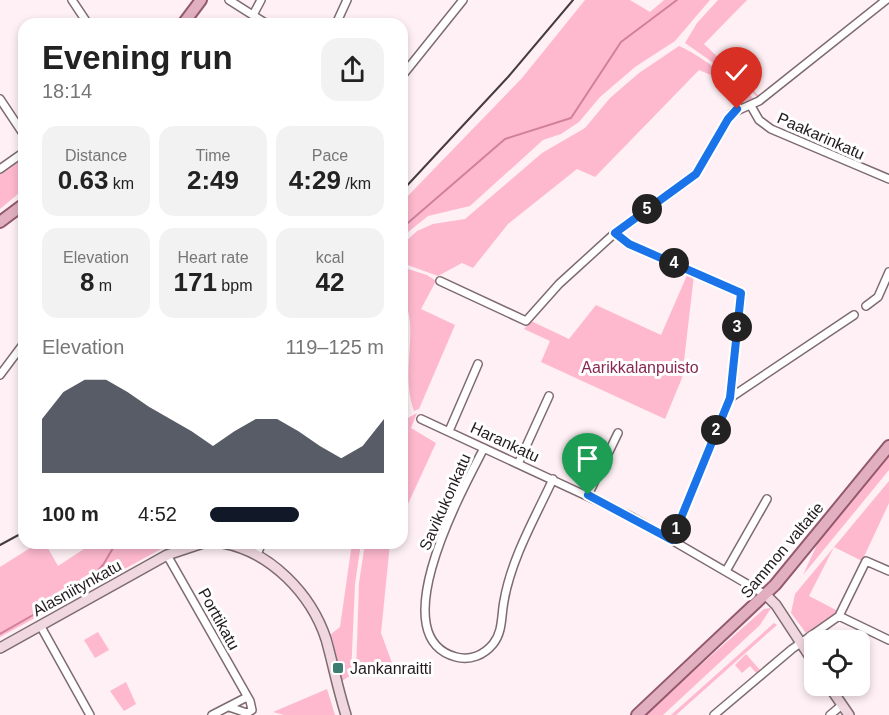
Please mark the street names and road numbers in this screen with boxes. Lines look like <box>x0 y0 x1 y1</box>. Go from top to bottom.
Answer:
street label: Paakarinkatu <box>775 109 867 163</box>
street label: Harankatu <box>468 419 542 465</box>
street label: Savikukonkatu <box>416 451 474 553</box>
street label: Sammon valtatie <box>737 499 827 601</box>
street label: Alasniitynkatu <box>30 557 124 619</box>
street label: Porttikatu <box>195 585 243 653</box>

